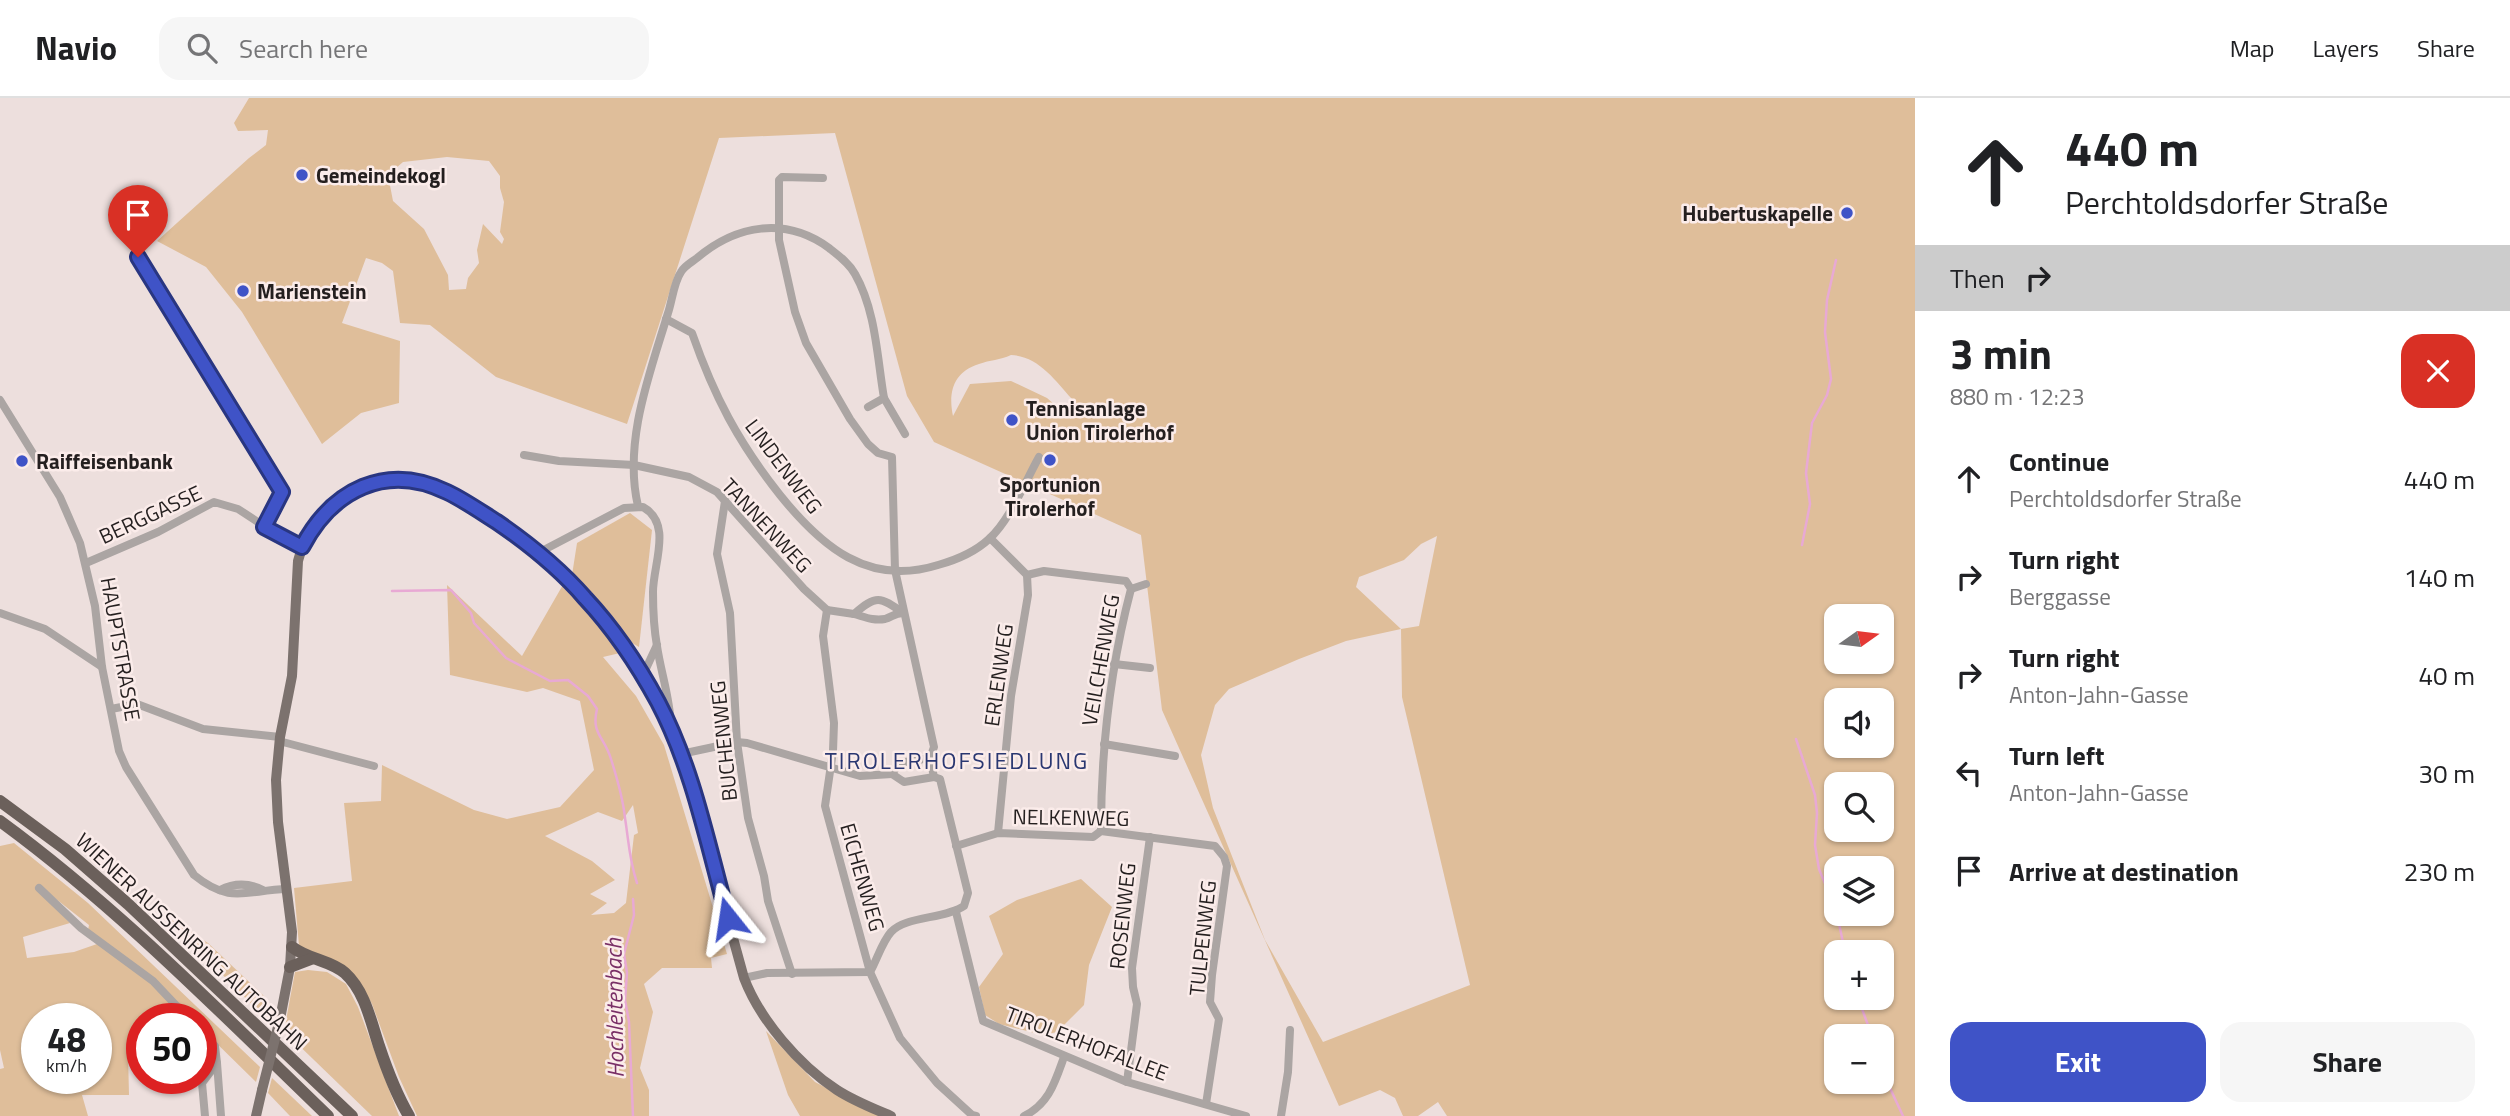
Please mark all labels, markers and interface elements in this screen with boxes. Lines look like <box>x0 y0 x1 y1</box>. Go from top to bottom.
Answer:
search box <box>159 17 649 80</box>
text: Navio <box>35 23 117 73</box>
icon: search <box>183 29 221 67</box>
text: Search here <box>239 29 368 68</box>
text: Map <box>2230 30 2275 66</box>
text: Layers <box>2313 30 2379 66</box>
text: Share <box>2417 30 2475 66</box>
text: 440 m <box>2065 110 2199 185</box>
icon: ahead <box>1950 126 2041 217</box>
place label: Gemeindekogl <box>316 159 446 191</box>
marker: Gemeindekogl <box>294 167 310 183</box>
text: Perchtoldsdorfer Straße <box>2065 178 2389 226</box>
pin <box>108 185 168 257</box>
icon: arrive <box>119 196 157 234</box>
place label: Hubertuskapelle <box>1682 197 1833 229</box>
marker: Hubertuskapelle <box>1839 205 1855 221</box>
text: Then <box>1950 259 2005 298</box>
icon: right <box>2019 259 2057 297</box>
place label: Marienstein <box>257 275 367 307</box>
marker: Marienstein <box>235 283 251 299</box>
text: 3 min <box>1950 321 2052 385</box>
button: close <box>2401 334 2475 408</box>
text: 880 m · 12:23 <box>1950 379 2085 414</box>
place label: Tennisanlage Union Tirolerhof <box>1026 392 1174 448</box>
street label: LINDENWEG <box>738 412 830 520</box>
marker: Tennisanlage Union Tirolerhof <box>1004 412 1020 428</box>
text: Continue <box>2009 442 2109 481</box>
place label: Raiffeisenbank <box>36 445 173 477</box>
marker: Sportunion Tirolerhof <box>1042 452 1058 468</box>
marker: Raiffeisenbank <box>14 453 30 469</box>
icon: ahead <box>1950 460 1988 498</box>
text: 440 m <box>2404 460 2475 499</box>
place label: Sportunion Tirolerhof <box>1000 468 1100 524</box>
street label: TANNENWEG <box>714 470 820 580</box>
street label: BERGGASSE <box>93 476 207 552</box>
text: Perchtoldsdorfer Straße <box>2009 481 2242 516</box>
text: Turn right <box>2009 540 2120 579</box>
icon: right <box>1950 558 1988 596</box>
text: 140 m <box>2404 558 2475 597</box>
street label: HAUPTSTRASSE <box>93 575 149 723</box>
text: Berggasse <box>2009 579 2111 614</box>
street label: VEILCHENWEG <box>1073 592 1127 728</box>
north arrow <box>1824 604 1894 674</box>
map controls <box>1824 604 1894 1094</box>
street label: ERLENWEG <box>975 622 1021 728</box>
text: Turn right <box>2009 638 2120 677</box>
icon: right <box>1950 656 1988 694</box>
text: 40 m <box>2418 656 2475 695</box>
text: Anton-Jahn-Gasse <box>2009 677 2189 712</box>
street label: BUCHENWEG <box>701 679 745 803</box>
button: sound <box>1824 688 1894 758</box>
text: Turn left <box>2009 736 2104 775</box>
district label: TIROLERHOFSIEDLUNG <box>825 743 1089 778</box>
icon: left <box>1950 754 1988 792</box>
text: 30 m <box>2418 754 2475 793</box>
button: search <box>1824 772 1894 842</box>
text: Anton-Jahn-Gasse <box>2009 775 2189 810</box>
street label: NELKENWEG <box>1012 800 1130 834</box>
street label: EICHENWEG <box>832 819 894 935</box>
street label: WIENER AUSSENRING AUTOBAHN <box>69 825 315 1057</box>
icon: arrive <box>1950 852 1988 890</box>
text: Arrive at destination <box>2009 852 2239 891</box>
text: 230 m <box>2404 852 2475 891</box>
button: layers <box>1824 856 1894 926</box>
street label: ROSENWEG <box>1100 861 1144 971</box>
street label: TULPENWEG <box>1180 879 1224 997</box>
position arrow <box>691 881 765 955</box>
water label: Hochleitenbach <box>595 937 633 1078</box>
button: + <box>1824 940 1894 1010</box>
street label: TIROLERHOFALLEE <box>1001 997 1173 1089</box>
speed limit sign: 50 <box>126 1003 217 1094</box>
text: 48 <box>47 1012 86 1066</box>
button: Exit <box>1950 1022 2206 1102</box>
button: Share <box>2220 1022 2475 1102</box>
button: − <box>1824 1024 1894 1094</box>
text: km/h <box>46 1052 87 1079</box>

